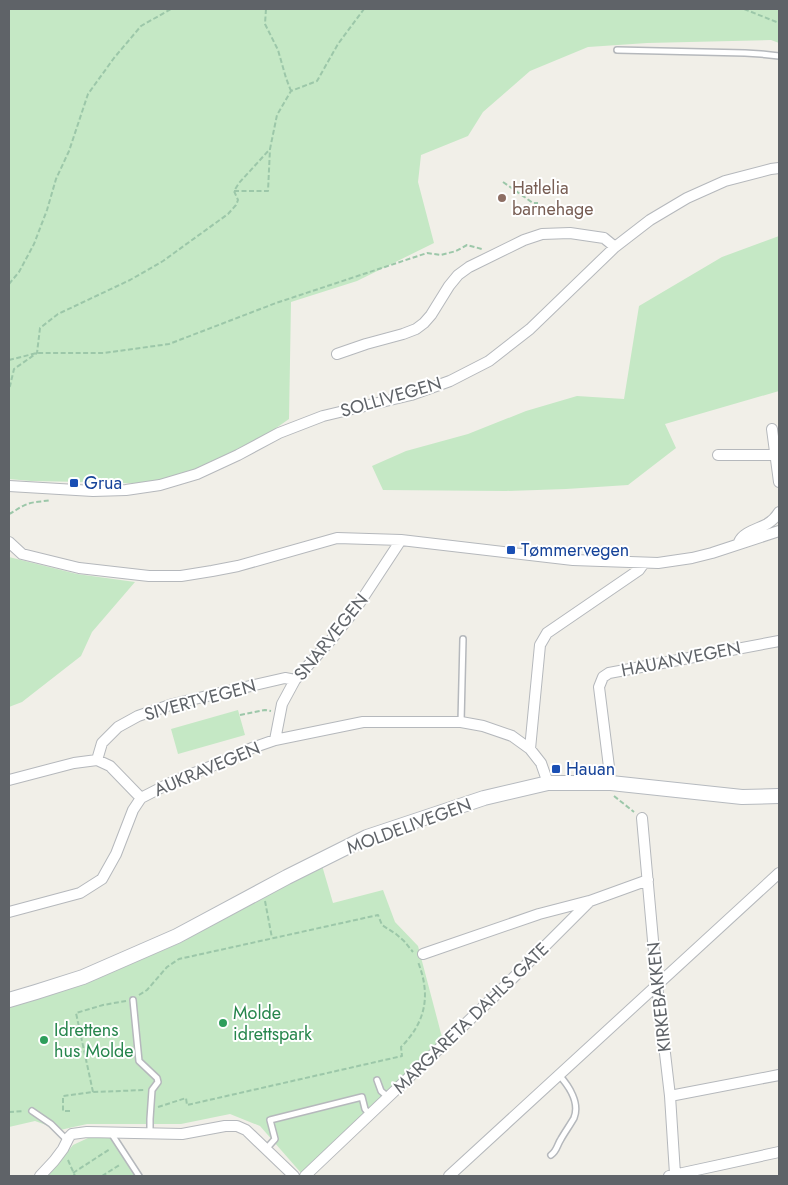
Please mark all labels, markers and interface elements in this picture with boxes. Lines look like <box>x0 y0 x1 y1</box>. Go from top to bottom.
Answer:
place label: Hatlelia barnehage <box>512 175 593 222</box>
marker: Hatlelia barnehage <box>496 192 508 204</box>
street label: SOLLIVEGEN <box>337 370 445 424</box>
place label: Grua <box>84 470 122 496</box>
marker: Grua <box>68 477 80 489</box>
place label: Tømmervegen <box>521 537 629 563</box>
marker: Tømmervegen <box>505 544 517 556</box>
street label: SNARVEGEN <box>288 588 374 686</box>
street label: HAUANVEGEN <box>619 635 743 683</box>
street label: SIVERTVEGEN <box>141 673 259 727</box>
street label: AUKRAVEGEN <box>150 735 264 803</box>
place label: Hauan <box>566 756 615 782</box>
marker: Hauan <box>550 763 562 775</box>
street label: MOLDELIVEGEN <box>343 791 475 861</box>
street label: MARGARETA DAHLS GATE <box>387 936 555 1100</box>
street label: KIRKEBAKKEN <box>640 941 678 1053</box>
place label: Molde idrettspark <box>233 1000 312 1047</box>
place label: Idrettens hus Molde <box>54 1017 134 1064</box>
marker: Molde idrettspark <box>217 1017 229 1029</box>
marker: Idrettens hus Molde <box>38 1034 50 1046</box>

